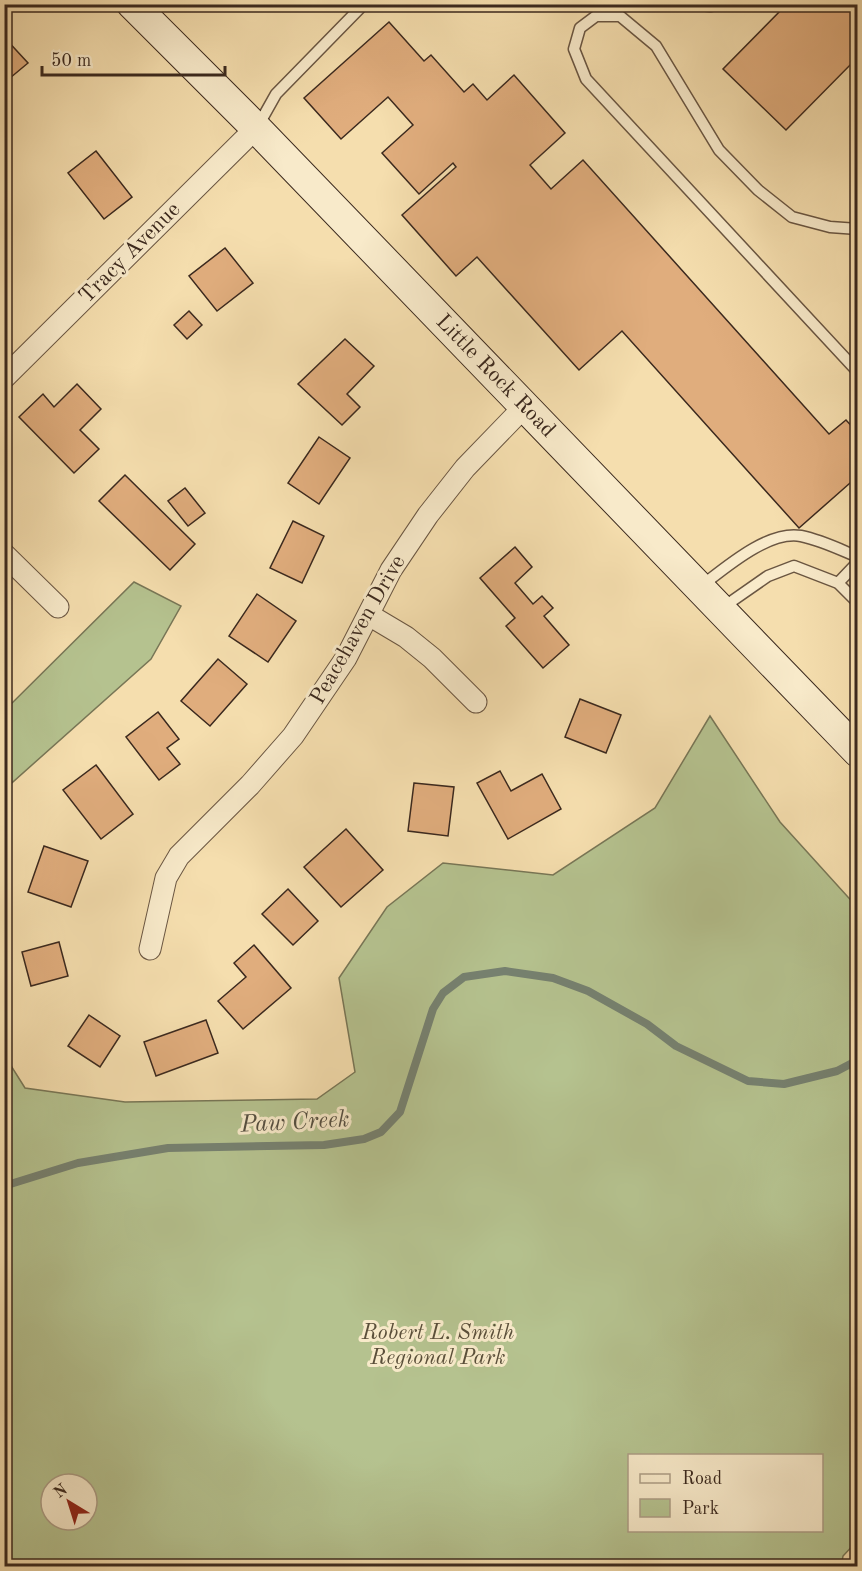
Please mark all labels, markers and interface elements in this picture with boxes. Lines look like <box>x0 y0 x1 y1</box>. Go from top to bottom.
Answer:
scale bar <box>42 39 225 77</box>
text: 50 m <box>51 52 91 70</box>
street label: Tracy Avenue <box>75 198 185 308</box>
street label: Little Rock Road <box>431 310 559 442</box>
street label: Peacehaven Drive <box>306 552 410 708</box>
water label: Paw Creek <box>239 1108 350 1138</box>
park label: Robert L. Smith Regional Park <box>361 1322 514 1369</box>
legend <box>628 1454 823 1532</box>
text: Road <box>682 1470 722 1488</box>
north arrow <box>39 1472 99 1532</box>
text: N <box>51 1481 71 1502</box>
text: Park <box>682 1500 719 1518</box>

